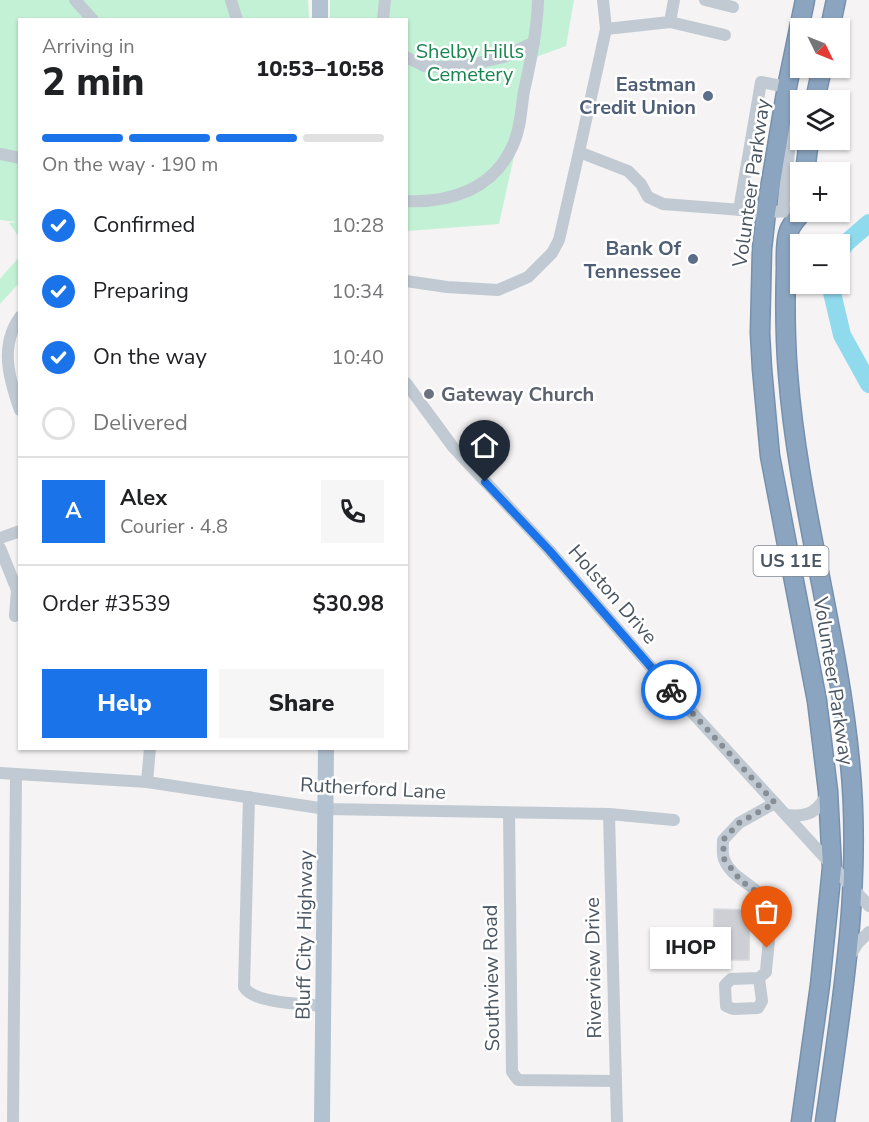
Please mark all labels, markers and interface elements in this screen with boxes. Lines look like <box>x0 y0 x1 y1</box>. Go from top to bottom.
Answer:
north arrow <box>790 18 850 78</box>
map controls <box>790 18 850 294</box>
text: Arriving in <box>42 33 135 60</box>
park label: Shelby Hills Cemetery <box>416 38 524 88</box>
text: 10:53–10:58 <box>256 54 384 84</box>
text: 2 min <box>42 56 145 109</box>
place label: Eastman Credit Union <box>579 71 696 121</box>
marker: Eastman Credit Union <box>701 89 715 103</box>
button: layers <box>790 90 850 150</box>
street label: Volunteer Parkway <box>726 96 777 270</box>
text: On the way · 190 m <box>42 151 218 178</box>
button: + <box>790 162 850 222</box>
icon: check <box>42 209 75 242</box>
text: Confirmed <box>93 210 195 240</box>
text: 10:28 <box>331 212 384 239</box>
button: − <box>790 234 850 294</box>
place label: Bank Of Tennessee <box>584 235 682 285</box>
marker: Bank Of Tennessee <box>686 252 700 266</box>
icon: check <box>42 275 75 308</box>
text: Preparing <box>93 276 189 306</box>
text: 10:34 <box>331 278 384 305</box>
icon: check <box>42 341 75 374</box>
text: On the way <box>93 342 207 372</box>
text: 10:40 <box>331 344 384 371</box>
place label: Gateway Church <box>441 381 594 408</box>
marker: Gateway Church <box>422 387 436 401</box>
text: Delivered <box>93 408 188 438</box>
pin <box>459 420 510 482</box>
icon: home <box>468 429 501 462</box>
button: phone <box>321 480 384 543</box>
text: Alex <box>120 483 167 513</box>
text: A <box>65 496 82 526</box>
text: Courier · 4.8 <box>120 513 228 540</box>
street label: Holston Drive <box>562 539 663 650</box>
road number: US 11E <box>754 546 828 576</box>
text: Order #3539 <box>42 589 171 619</box>
text: $30.98 <box>313 589 384 619</box>
street label: Volunteer Parkway <box>807 594 860 768</box>
courier <box>641 660 701 720</box>
button: Help <box>42 669 207 738</box>
button: Share <box>219 669 384 738</box>
icon: bike <box>655 674 688 707</box>
street label: Rutherford Lane <box>299 771 447 806</box>
street label: Bluff City Highway <box>290 849 319 1020</box>
pin <box>741 886 792 948</box>
icon: bag <box>750 895 783 928</box>
street label: Riverview Drive <box>579 897 608 1039</box>
street label: Southview Road <box>477 904 506 1052</box>
callout: IHOP <box>650 927 731 969</box>
text: IHOP <box>665 934 716 961</box>

